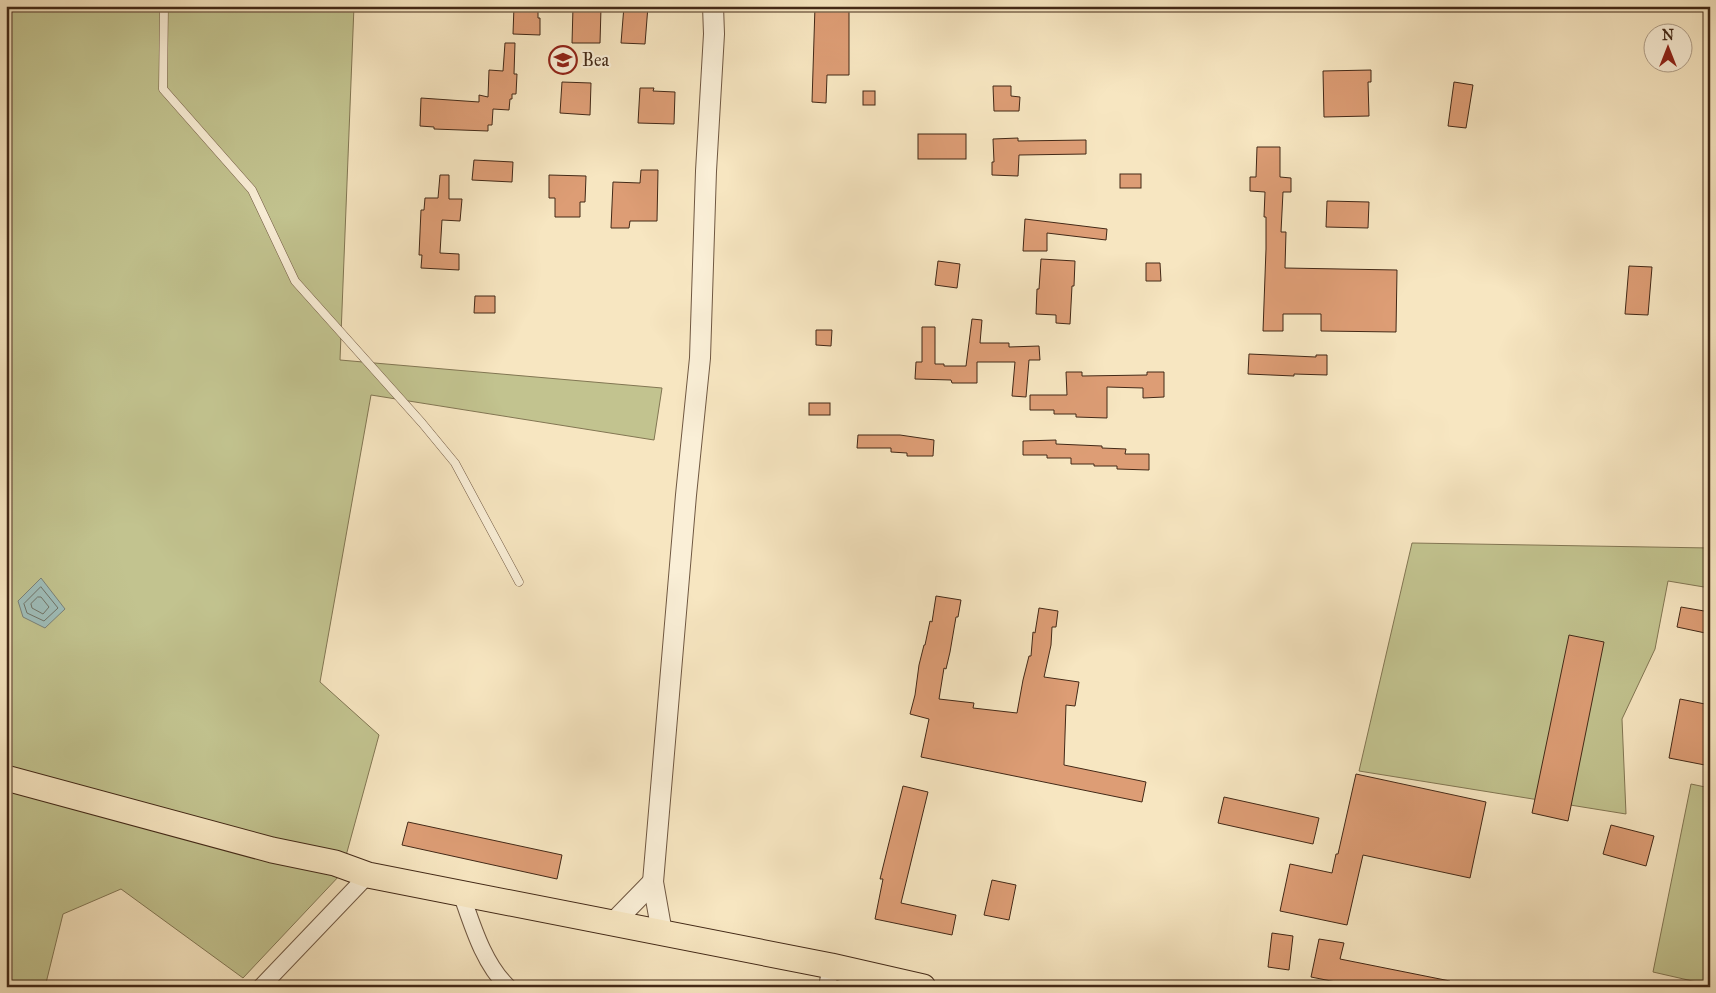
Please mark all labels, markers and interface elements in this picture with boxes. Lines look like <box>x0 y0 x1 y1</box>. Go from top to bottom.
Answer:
north arrow <box>1644 22 1694 72</box>
text: N <box>1662 27 1674 44</box>
school or university icon: Bea <box>548 45 578 75</box>
place label: Bea <box>582 49 609 71</box>

